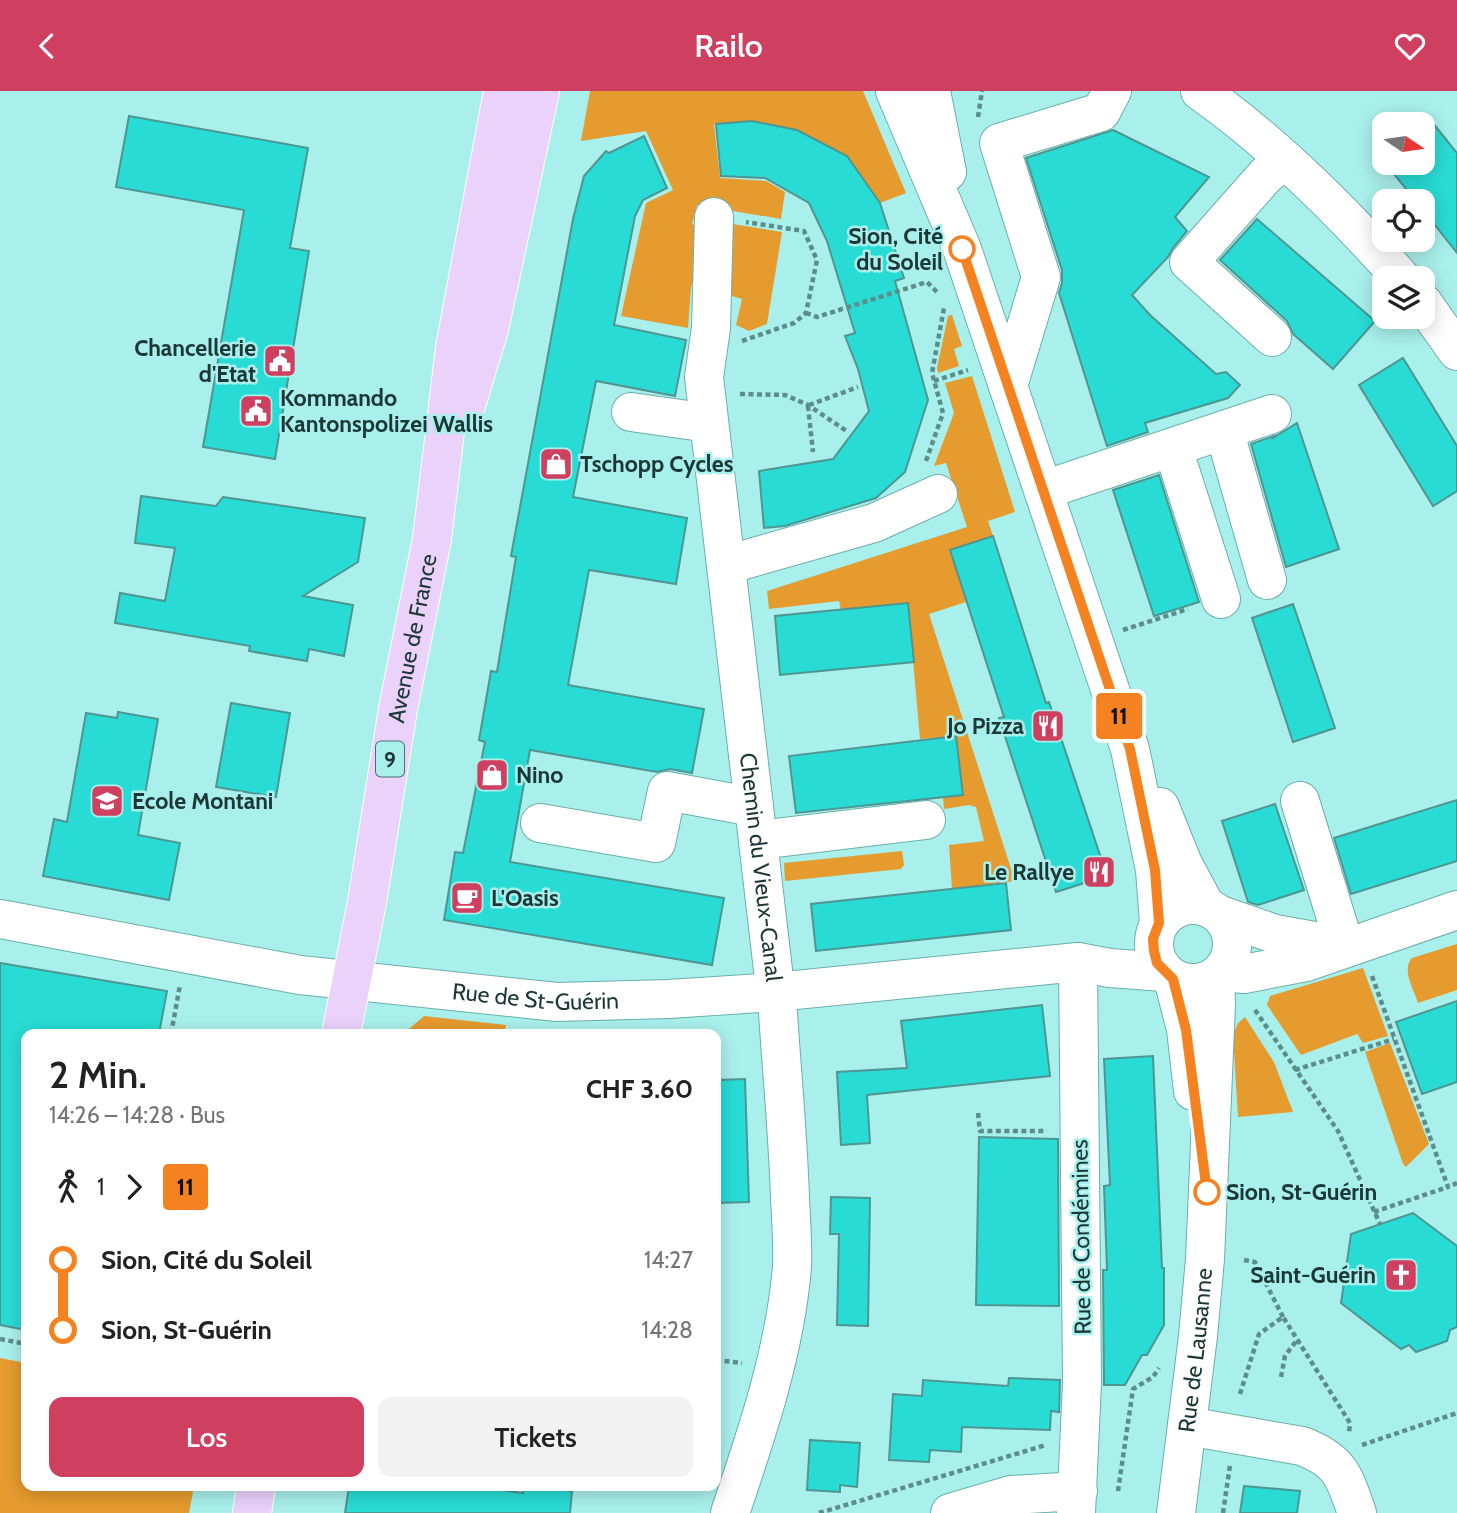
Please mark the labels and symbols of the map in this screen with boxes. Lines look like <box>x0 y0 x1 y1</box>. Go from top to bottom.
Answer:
north arrow <box>1372 112 1435 175</box>
place label: Sion, Cité du Soleil <box>848 222 943 276</box>
marker: Sion, Cité du Soleil <box>949 236 975 262</box>
place label: Chancellerie d'Etat <box>134 334 256 388</box>
public building icon: Chancellerie d'Etat <box>261 342 299 380</box>
place label: Kommando Kantonspolizei Wallis <box>280 384 493 438</box>
public building icon: Kommando Kantonspolizei Wallis <box>237 392 275 430</box>
shop icon: Tschopp Cycles <box>537 445 575 483</box>
place label: Tschopp Cycles <box>580 450 734 478</box>
street label: Avenue de France <box>382 551 443 725</box>
line badge: 11 <box>1088 693 1150 739</box>
restaurant icon: Jo Pizza <box>1029 707 1067 745</box>
place label: Jo Pizza <box>946 712 1025 740</box>
road number: 9 <box>376 741 404 777</box>
street label: Chemin du Vieux-Canal <box>734 751 788 984</box>
shop icon: Nino <box>473 756 511 794</box>
place label: Nino <box>516 761 563 789</box>
school or university icon: Ecole Montani <box>88 782 126 820</box>
place label: Ecole Montani <box>132 787 273 815</box>
restaurant icon: Le Rallye <box>1080 853 1118 891</box>
place label: Le Rallye <box>984 858 1074 886</box>
cafe icon: L'Oasis <box>448 879 486 917</box>
place label: L'Oasis <box>491 884 559 912</box>
street label: Rue de St-Guérin <box>451 977 619 1016</box>
street label: Rue de Condémines <box>1065 1139 1097 1335</box>
place label: Sion, St-Guérin <box>1226 1178 1377 1206</box>
marker: Sion, St-Guérin <box>1194 1179 1220 1205</box>
church icon: Saint-Guérin <box>1382 1256 1420 1294</box>
place label: Saint-Guérin <box>1250 1261 1376 1289</box>
street label: Rue de Lausanne <box>1172 1267 1218 1434</box>

